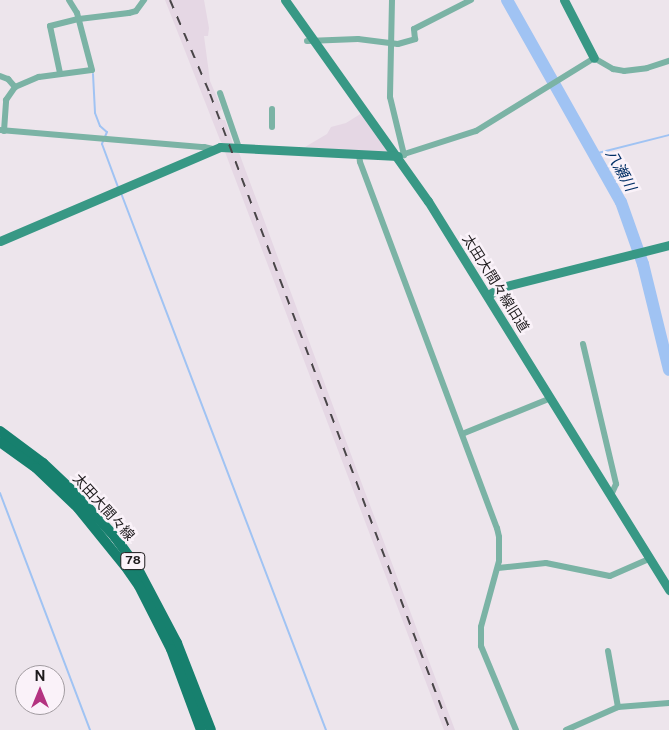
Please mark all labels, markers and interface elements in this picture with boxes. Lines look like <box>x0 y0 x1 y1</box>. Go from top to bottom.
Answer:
water label: 八瀬川 <box>602 146 640 194</box>
street label: 太田大間々線旧道 <box>459 231 533 335</box>
street label: 太田大間々線 <box>70 470 138 544</box>
road number: 78 <box>119 552 147 570</box>
north arrow <box>15 665 65 715</box>
text: N <box>35 668 45 684</box>

